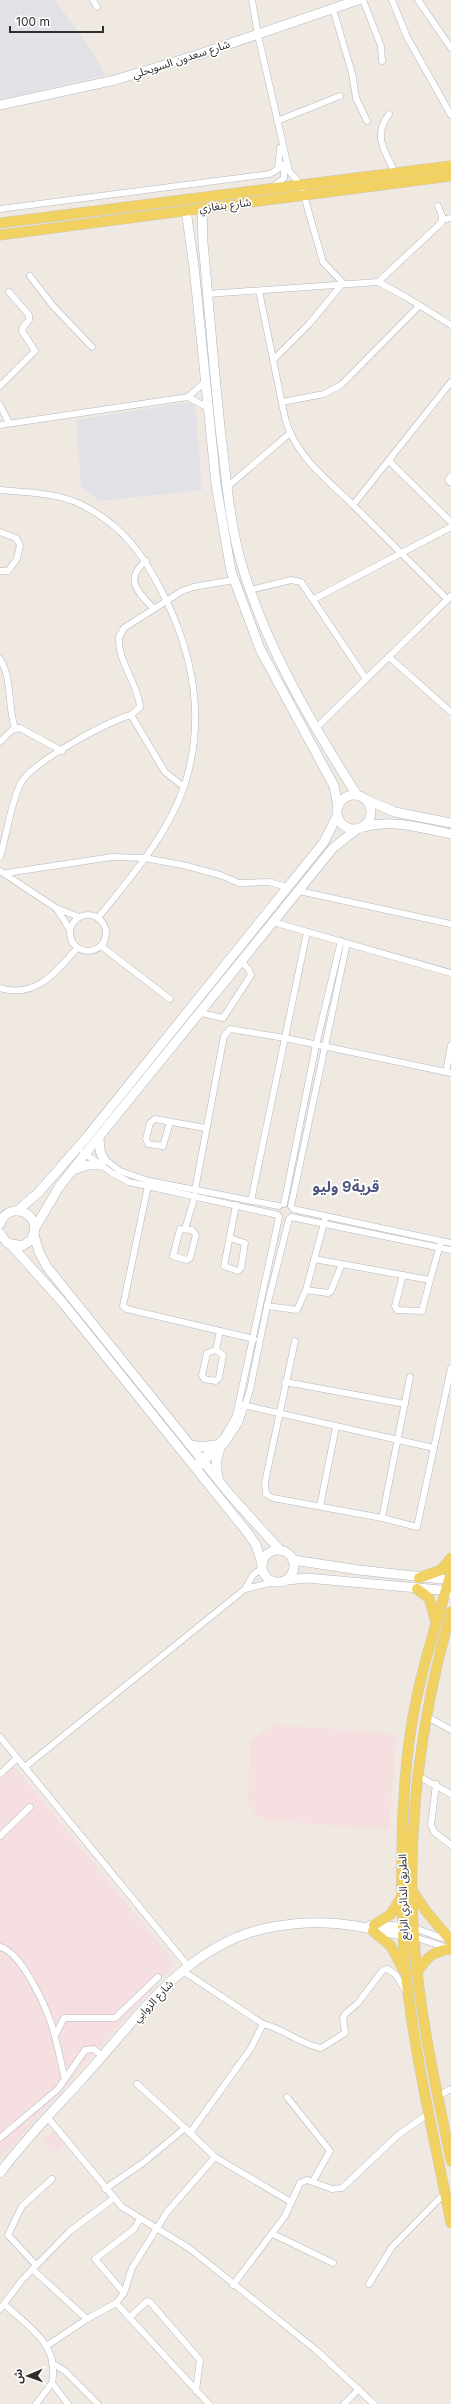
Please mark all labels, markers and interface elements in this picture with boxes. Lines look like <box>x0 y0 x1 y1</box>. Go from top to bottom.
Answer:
scale bar <box>10 8 103 34</box>
text: 100 m <box>16 14 50 29</box>
street label: شارع سعدون السويحلي <box>130 36 233 84</box>
street label: شارع بنغازي <box>198 195 253 218</box>
district label: قرية9 وليو <box>313 1177 379 1196</box>
street label: الطريق الدائري الرابع <box>395 1854 413 1940</box>
street label: شارع الزوابي <box>130 1977 178 2027</box>
north arrow <box>8 2356 48 2396</box>
text: ش <box>11 2369 25 2384</box>

